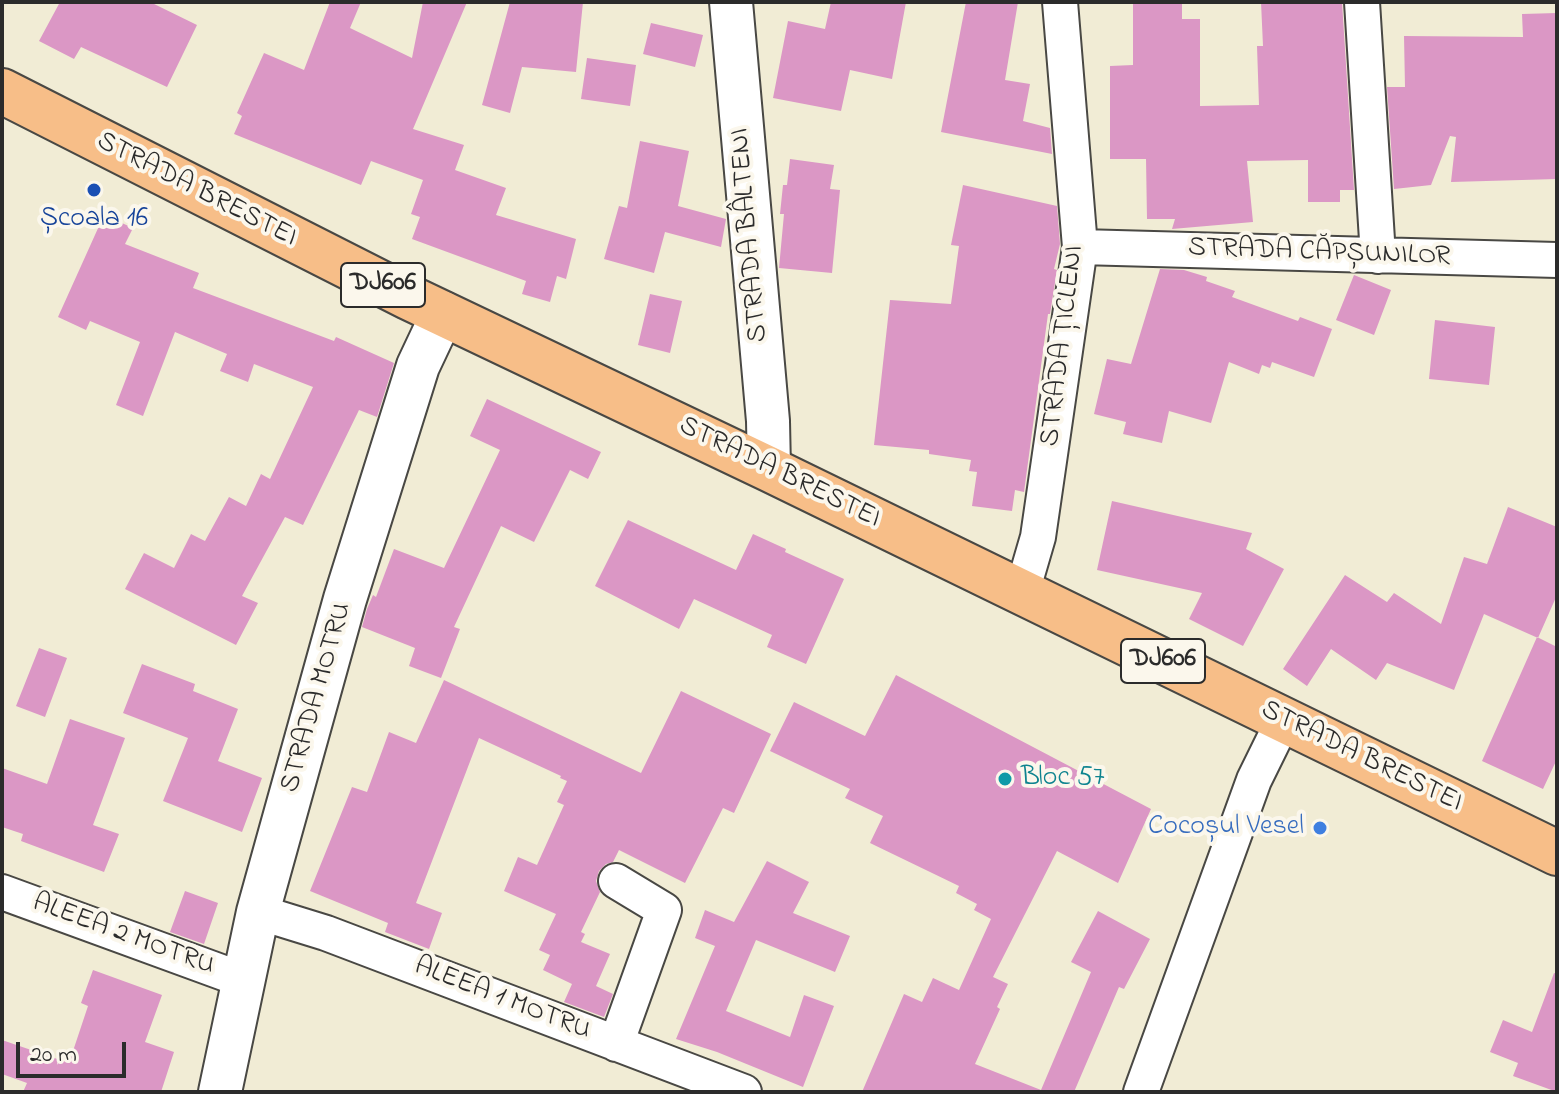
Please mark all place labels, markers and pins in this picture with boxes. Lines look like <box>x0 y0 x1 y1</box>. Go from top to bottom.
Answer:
marker: Școala 16 <box>85 181 103 199</box>
place label: Școala 16 <box>40 203 148 237</box>
place label: Bloc 57 <box>1021 762 1104 796</box>
marker: Bloc 57 <box>996 770 1014 788</box>
place label: Cocoșul Vesel <box>1148 811 1304 845</box>
marker: Cocoșul Vesel <box>1311 819 1329 837</box>

